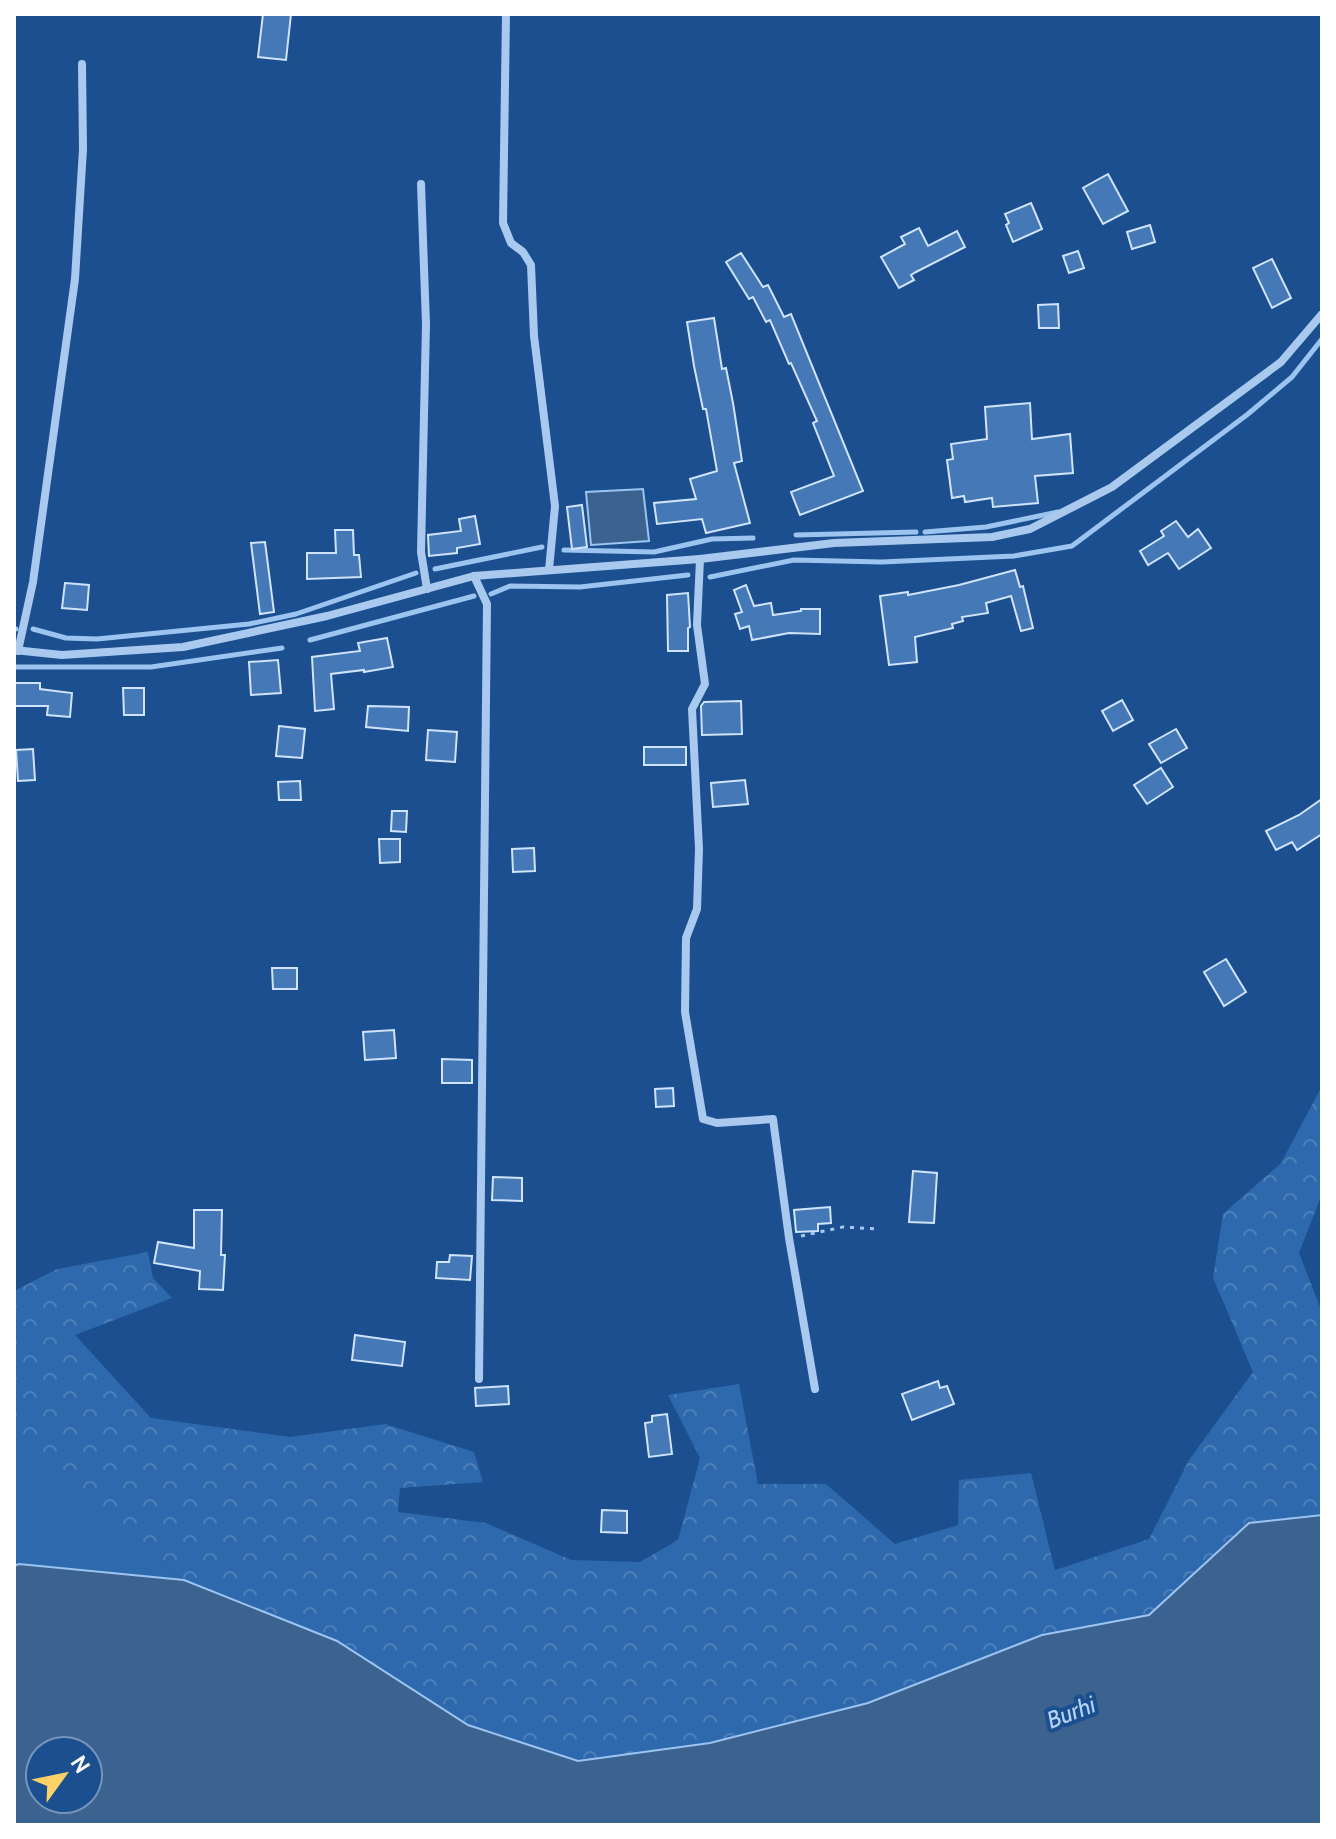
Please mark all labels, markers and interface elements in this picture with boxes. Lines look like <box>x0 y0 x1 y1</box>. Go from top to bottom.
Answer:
water label: Burhi <box>1042 1689 1100 1734</box>
north arrow <box>24 1735 104 1815</box>
text: N <box>65 1751 96 1778</box>

